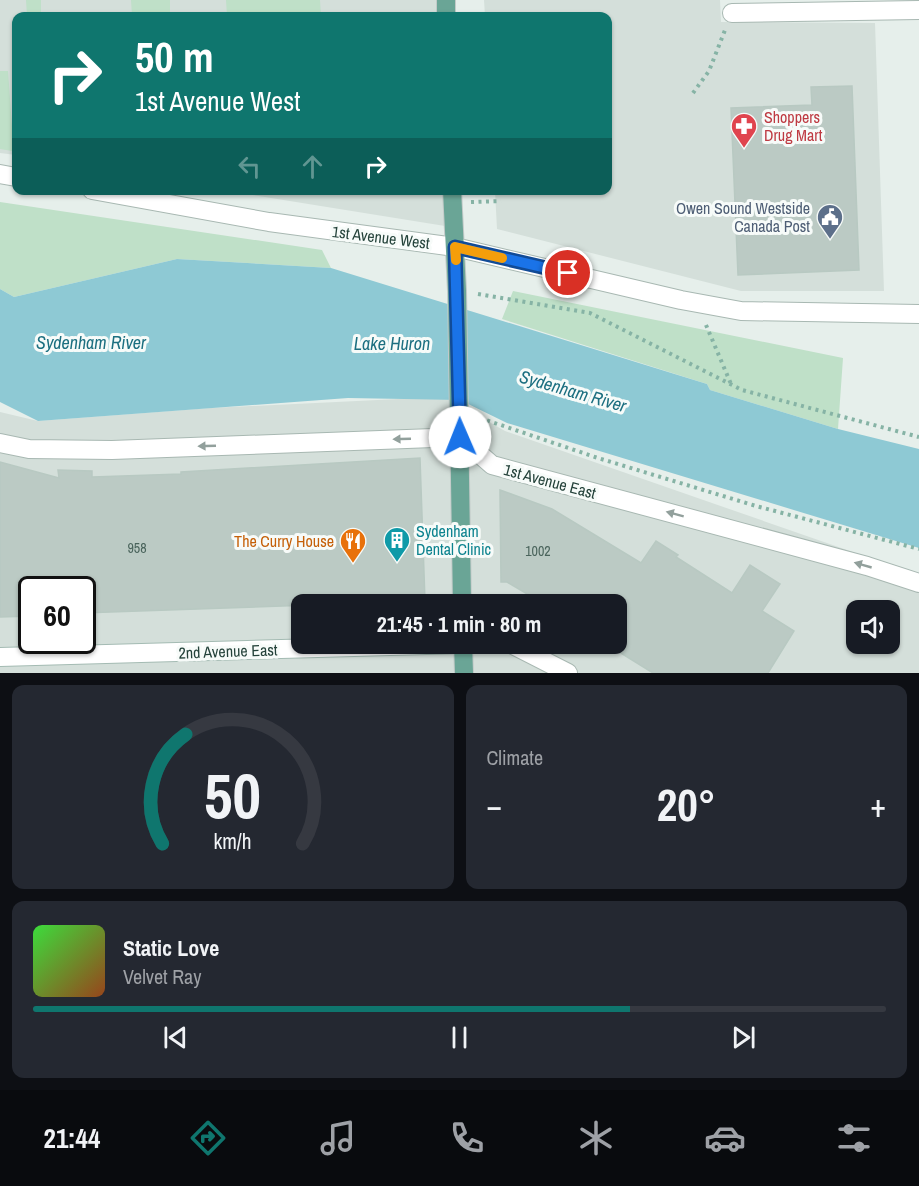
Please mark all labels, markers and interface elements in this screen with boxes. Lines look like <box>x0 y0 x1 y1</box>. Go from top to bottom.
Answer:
text: 50 m <box>135 29 214 85</box>
icon: right <box>36 36 114 114</box>
text: 1st Avenue West <box>135 83 300 119</box>
place label: Shoppers Drug Mart <box>764 106 823 146</box>
pharmacy icon: Shoppers Drug Mart <box>729 111 759 149</box>
icon: left <box>233 150 266 183</box>
icon: ahead <box>296 150 329 183</box>
icon: right <box>359 150 392 183</box>
place label: Owen Sound Westside Canada Post <box>676 197 810 237</box>
public building icon: Owen Sound Westside Canada Post <box>815 202 845 240</box>
street label: 1st Avenue West <box>331 220 431 254</box>
pin <box>542 247 593 298</box>
icon: arrive <box>551 256 584 289</box>
water label: Sydenham River <box>36 330 147 355</box>
water label: Lake Huron <box>354 331 430 356</box>
water label: Sydenham River <box>517 364 630 418</box>
position arrow <box>428 405 492 469</box>
one-way arrow <box>392 435 411 444</box>
one-way arrow <box>198 442 217 451</box>
street label: 1st Avenue East <box>501 458 599 504</box>
one-way arrow <box>666 509 684 519</box>
place label: Sydenham Dental Clinic <box>416 520 492 560</box>
building icon: Sydenham Dental Clinic <box>382 525 412 563</box>
restaurant icon: The Curry House <box>338 526 368 564</box>
place label: The Curry House <box>234 530 334 552</box>
house number: 958 <box>127 539 147 557</box>
house number: 1002 <box>525 542 551 560</box>
one-way arrow <box>854 560 872 569</box>
speed limit sign: 60 <box>18 576 96 654</box>
map controls <box>846 600 900 654</box>
button: sound <box>846 600 900 654</box>
text: 21:45 · 1 min · 80 m <box>377 609 541 639</box>
street label: 2nd Avenue East <box>178 638 278 664</box>
text: Climate <box>487 744 543 771</box>
text: 50 <box>204 753 261 837</box>
text: 20° <box>657 774 716 835</box>
text: − <box>487 783 502 827</box>
text: + <box>870 783 886 827</box>
text: km/h <box>214 827 252 856</box>
text: Static Love <box>123 933 219 963</box>
text: Velvet Ray <box>123 963 201 990</box>
icon: previous <box>159 1021 192 1054</box>
icon: pause <box>443 1021 476 1054</box>
icon: next <box>727 1021 760 1054</box>
icon: directions <box>187 1117 229 1159</box>
icon: music <box>317 1117 359 1159</box>
icon: phone <box>446 1117 488 1159</box>
icon: climate <box>575 1117 617 1159</box>
icon: car <box>704 1117 746 1159</box>
icon: filters <box>833 1117 875 1159</box>
text: 21:44 <box>44 1120 100 1156</box>

